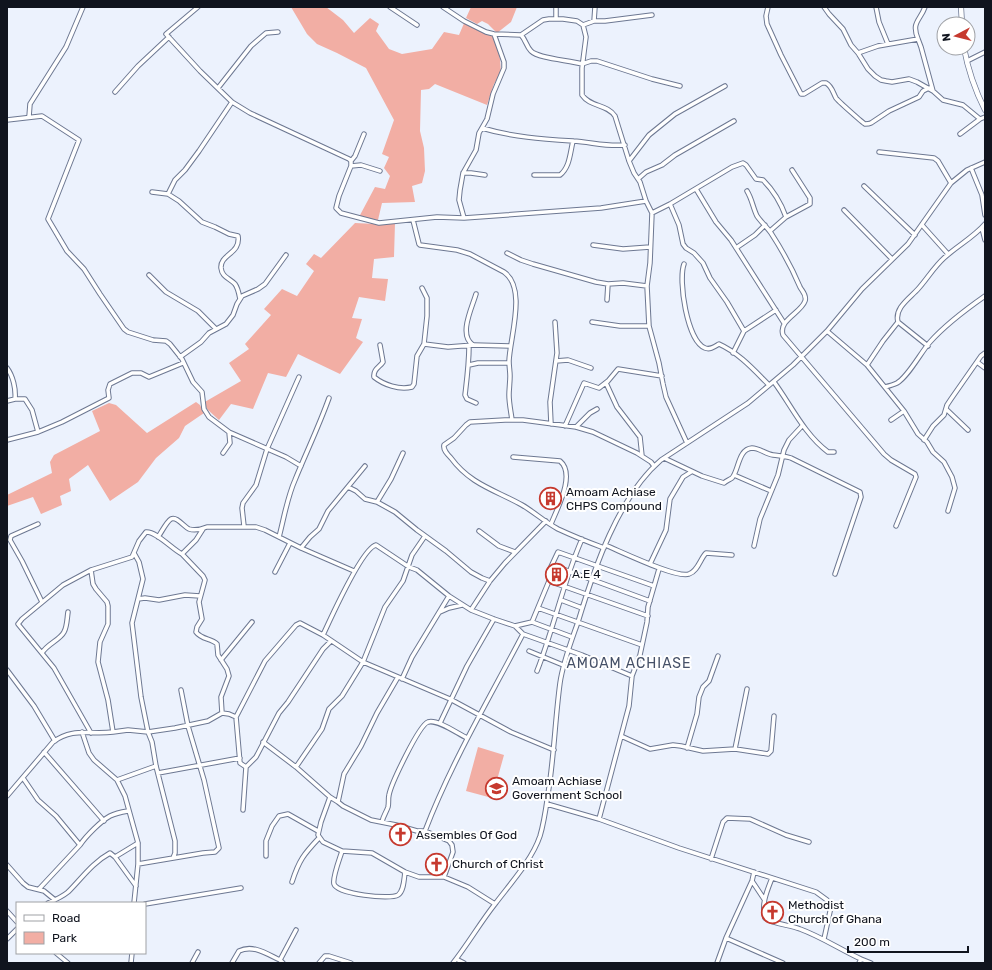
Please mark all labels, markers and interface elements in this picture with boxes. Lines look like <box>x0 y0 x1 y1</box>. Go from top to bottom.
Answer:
north arrow <box>936 16 976 56</box>
text: N <box>940 32 954 42</box>
place label: Amoam Achiase CHPS Compound <box>566 485 662 513</box>
building icon: Amoam Achiase CHPS Compound <box>538 486 564 512</box>
building icon: A.E 4 <box>543 561 569 587</box>
place label: A.E 4 <box>572 567 601 581</box>
district label: AMOAM ACHIASE <box>566 655 692 672</box>
place label: Amoam Achiase Government School <box>512 774 622 802</box>
school or university icon: Amoam Achiase Government School <box>483 775 509 801</box>
church icon: Assembles Of God <box>387 822 413 848</box>
place label: Assembles Of God <box>416 828 517 842</box>
church icon: Church of Christ <box>424 851 450 877</box>
place label: Church of Christ <box>452 857 544 871</box>
place label: Methodist Church of Ghana <box>788 898 882 926</box>
church icon: Methodist Church of Ghana <box>759 899 785 925</box>
legend <box>16 902 146 954</box>
text: Road <box>52 911 80 925</box>
scale bar <box>848 928 968 954</box>
text: Park <box>52 931 78 945</box>
text: 200 m <box>854 935 890 949</box>

